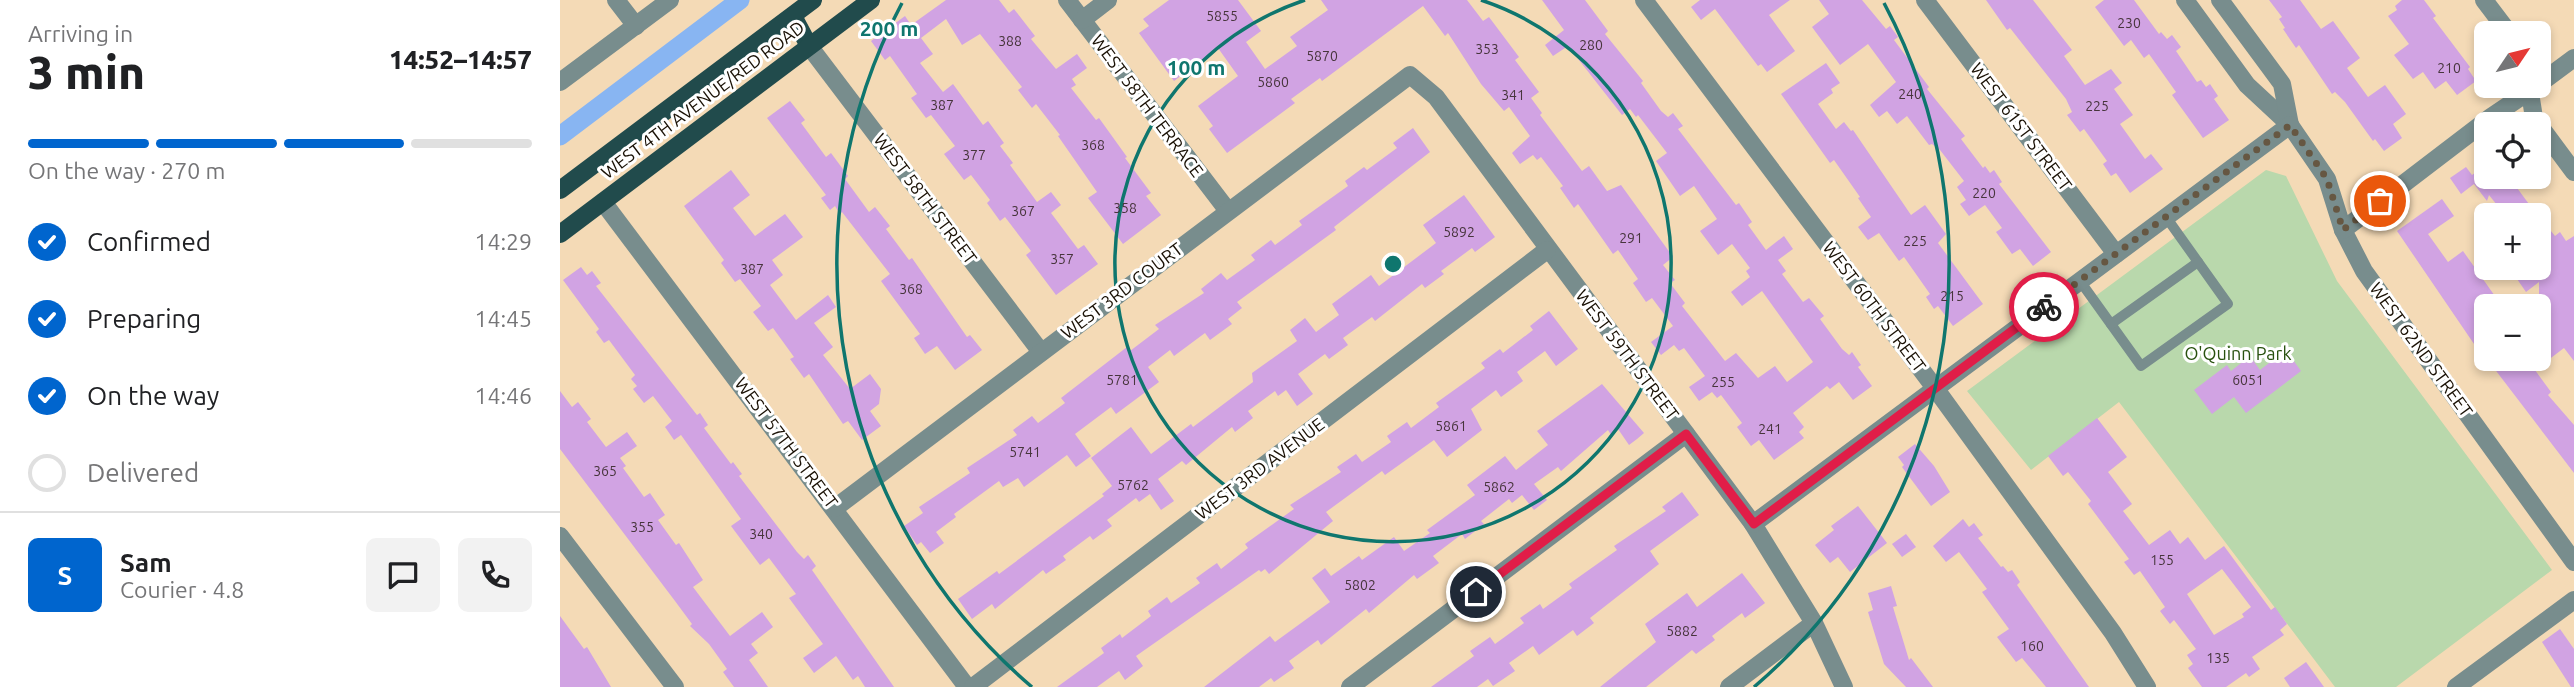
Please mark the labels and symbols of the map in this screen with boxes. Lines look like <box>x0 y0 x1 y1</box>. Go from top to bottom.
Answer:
house number: 5855 <box>1206 8 1238 24</box>
house number: 230 <box>2117 15 2141 31</box>
street label: WEST 4TH AVENUE/RED ROAD <box>597 16 808 182</box>
text: 200 m <box>860 16 918 40</box>
north arrow <box>2474 21 2552 98</box>
street label: WEST 58TH TERRACE <box>1088 30 1208 180</box>
house number: 388 <box>998 33 1022 49</box>
house number: 280 <box>1579 37 1603 53</box>
house number: 353 <box>1475 41 1499 57</box>
house number: 5870 <box>1306 48 1338 64</box>
text: 100 m <box>1167 55 1225 79</box>
street label: WEST 61ST STREET <box>1967 59 2076 194</box>
house number: 210 <box>2437 60 2461 76</box>
house number: 5860 <box>1257 74 1289 90</box>
house number: 240 <box>1898 86 1922 102</box>
house number: 341 <box>1501 87 1525 103</box>
house number: 387 <box>930 97 954 113</box>
house number: 225 <box>2085 98 2109 114</box>
street label: WEST 58TH STREET <box>870 129 981 268</box>
house number: 368 <box>1081 137 1105 153</box>
house number: 377 <box>962 147 986 163</box>
pin <box>2350 171 2410 231</box>
house number: 220 <box>1972 185 1996 201</box>
house number: 358 <box>1113 200 1137 216</box>
house number: 367 <box>1011 203 1035 219</box>
house number: 5892 <box>1443 224 1475 240</box>
house number: 291 <box>1619 230 1643 246</box>
house number: 225 <box>1903 233 1927 249</box>
street label: WEST 60TH STREET <box>1819 237 1930 376</box>
street label: WEST 3RD COURT <box>1057 238 1186 342</box>
house number: 357 <box>1050 251 1074 267</box>
centre of rings <box>1381 252 1405 276</box>
house number: 387 <box>740 261 764 277</box>
courier <box>2009 272 2079 342</box>
street label: WEST 62ND STREET <box>2366 278 2477 420</box>
house number: 368 <box>899 281 923 297</box>
street label: WEST 59TH STREET <box>1572 285 1683 424</box>
house number: 215 <box>1940 288 1964 304</box>
park label: O'Quinn Park <box>2185 343 2291 364</box>
house number: 5781 <box>1106 372 1138 388</box>
house number: 6051 <box>2232 372 2264 388</box>
street label: WEST 57TH STREET <box>731 373 842 512</box>
house number: 255 <box>1711 374 1735 390</box>
street label: WEST 3RD AVENUE <box>1191 413 1328 523</box>
house number: 5861 <box>1435 418 1467 434</box>
house number: 241 <box>1758 421 1782 437</box>
house number: 5741 <box>1009 444 1041 460</box>
house number: 365 <box>593 463 617 479</box>
house number: 5762 <box>1117 477 1149 493</box>
house number: 5862 <box>1483 479 1515 495</box>
house number: 355 <box>630 519 654 535</box>
house number: 340 <box>749 526 773 542</box>
house number: 155 <box>2150 552 2174 568</box>
pin <box>1446 562 1506 622</box>
house number: 5802 <box>1344 577 1376 593</box>
house number: 5882 <box>1666 623 1698 639</box>
house number: 160 <box>2020 638 2044 654</box>
house number: 135 <box>2206 650 2230 666</box>

